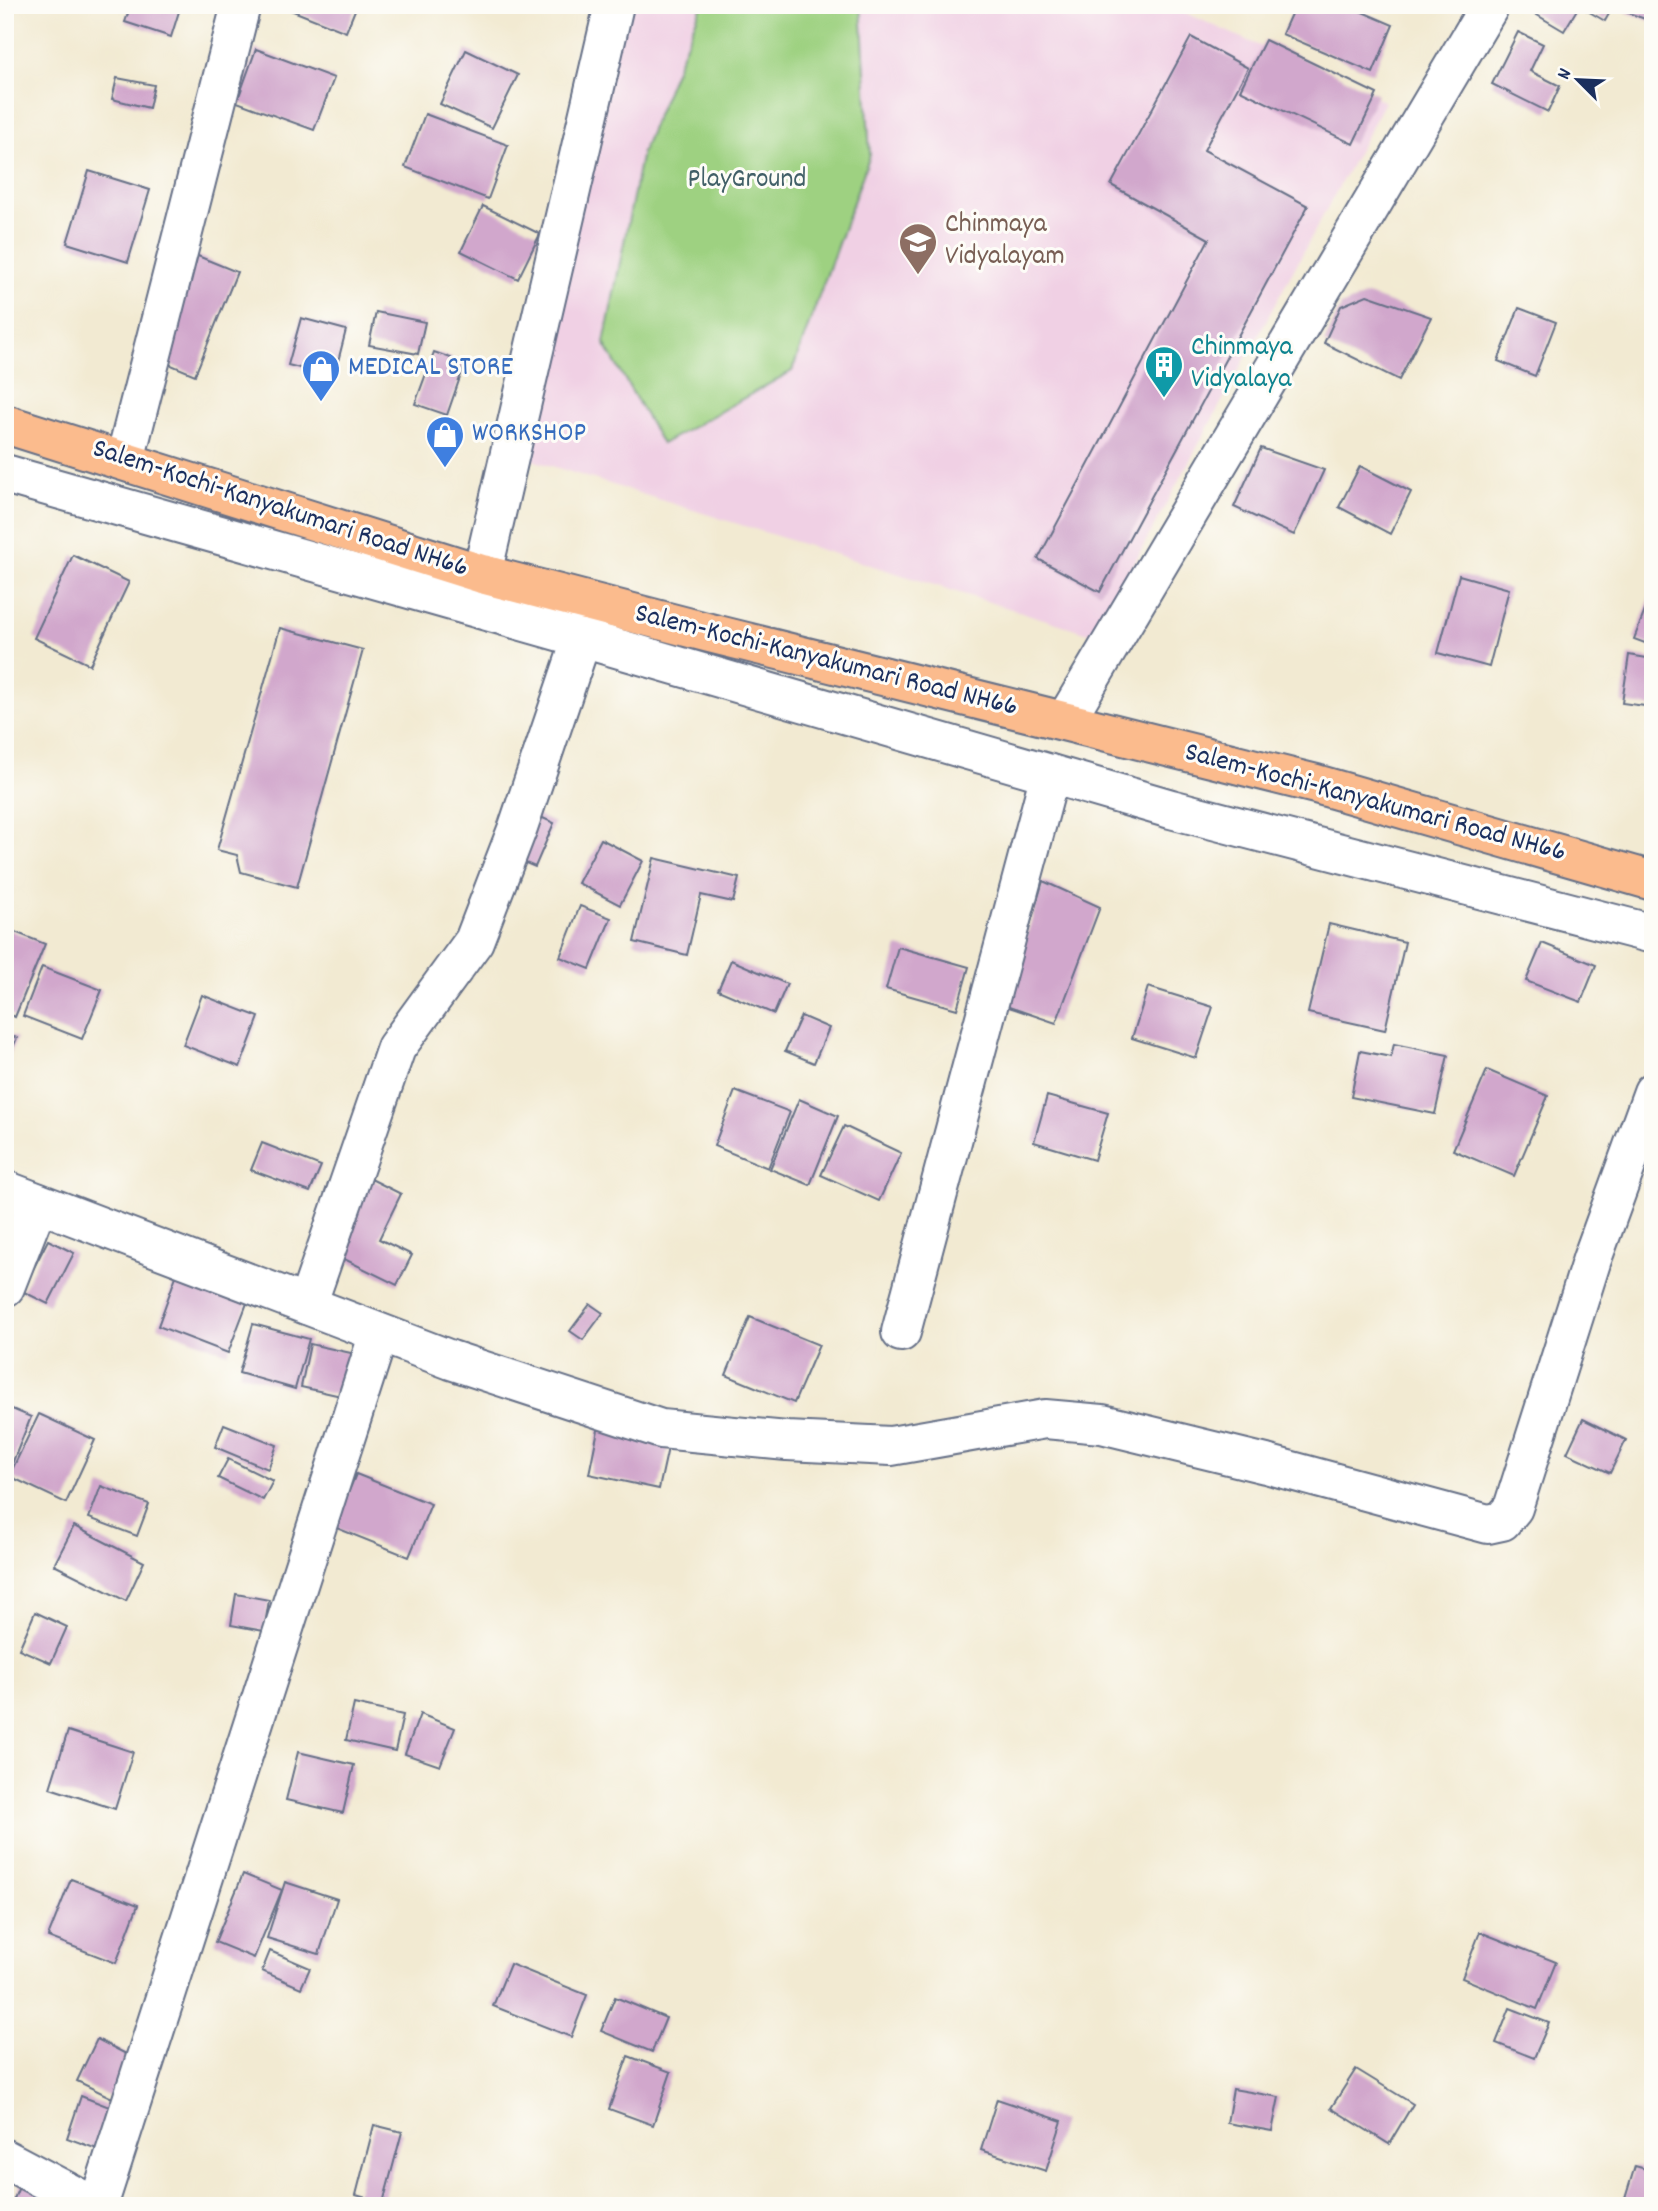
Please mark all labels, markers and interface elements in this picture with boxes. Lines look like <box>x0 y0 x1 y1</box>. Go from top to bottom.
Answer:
north arrow <box>1542 46 1612 116</box>
text: N <box>1551 65 1580 84</box>
park label: PlayGround <box>688 161 806 201</box>
place label: Chinmaya Vidyalayam <box>945 206 1065 278</box>
school or university icon: Chinmaya Vidyalayam <box>897 221 939 276</box>
place label: Chinmaya Vidyalaya <box>1191 329 1293 401</box>
building icon: Chinmaya Vidyalaya <box>1143 344 1185 399</box>
shop icon: MEDICAL STORE <box>300 348 342 403</box>
place label: MEDICAL STORE <box>348 349 513 389</box>
shop icon: WORKSHOP <box>424 414 466 469</box>
place label: WORKSHOP <box>472 415 586 455</box>
street label: Salem-Kochi-Kanyakumari Road NH66 <box>87 430 473 590</box>
street label: Salem-Kochi-Kanyakumari Road NH66 <box>630 595 1022 729</box>
street label: Salem-Kochi-Kanyakumari Road NH66 <box>1180 734 1570 874</box>

